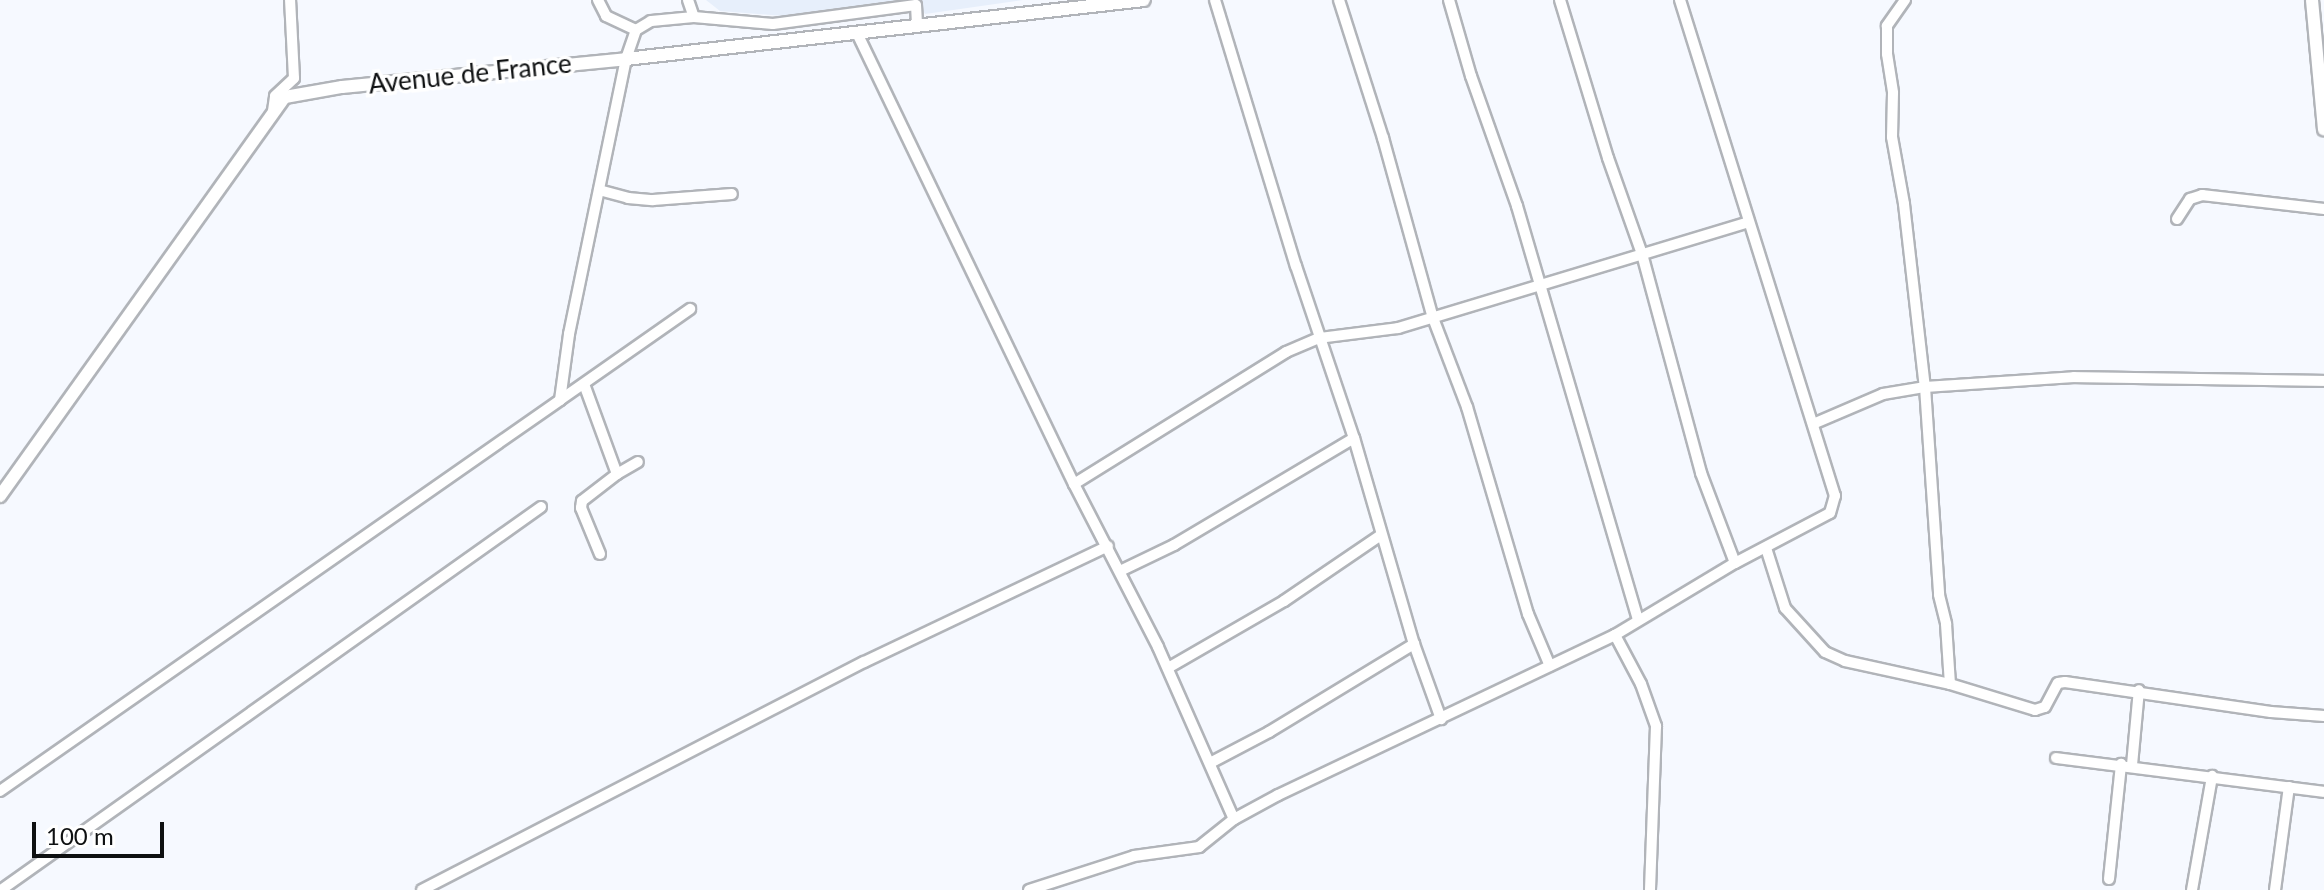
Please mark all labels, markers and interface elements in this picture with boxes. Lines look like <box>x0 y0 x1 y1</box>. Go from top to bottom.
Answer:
street label: Avenue de France <box>367 48 573 100</box>
scale bar <box>36 806 168 856</box>
text: 100 m <box>46 821 114 850</box>

